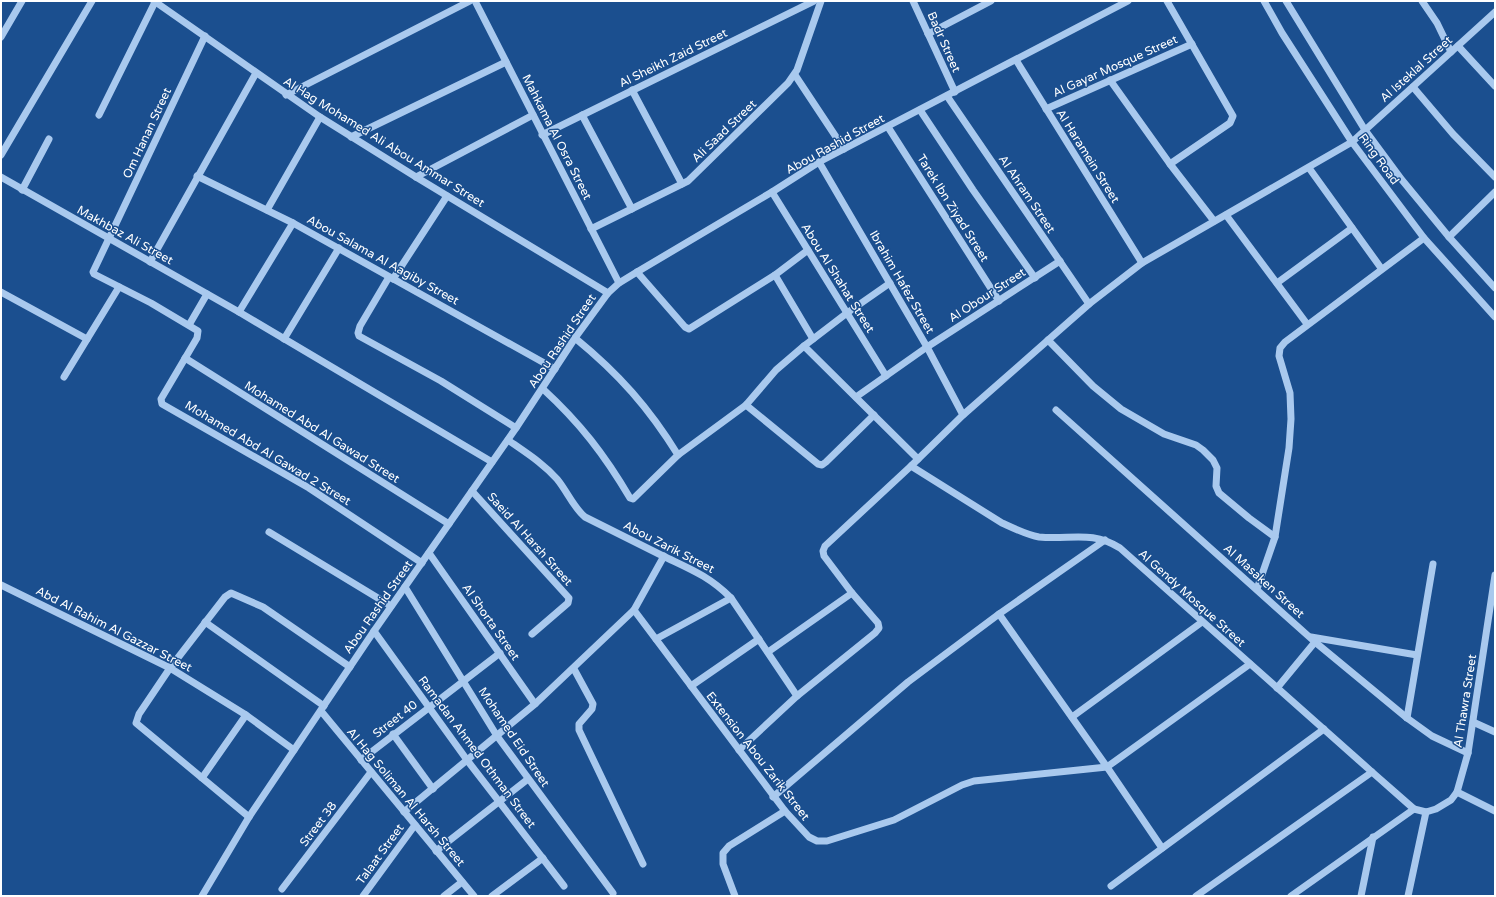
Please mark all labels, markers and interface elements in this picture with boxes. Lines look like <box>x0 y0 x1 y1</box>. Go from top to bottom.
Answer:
street label: Badr Street <box>924 10 964 75</box>
street label: Al Sheikh Zaid Street <box>617 26 730 90</box>
street label: Al Gayar Mosque Street <box>1050 32 1180 100</box>
street label: Al Isteklal Street <box>1377 33 1455 105</box>
street label: Mahkama Al Osra Street <box>519 72 595 202</box>
street label: Al Hag Mohamed Ali Abou Ammar Street <box>281 74 488 210</box>
street label: Om Hanan Street <box>120 85 174 181</box>
street label: Ali Saad Street <box>689 97 759 165</box>
street label: Al Haramein Street <box>1054 107 1123 206</box>
street label: Abou Rashid Street <box>783 111 887 177</box>
street label: Ring Road <box>1356 131 1402 187</box>
street label: Tarek Ibn Ziyad Street <box>914 152 992 265</box>
street label: Al Ahram Street <box>996 152 1058 236</box>
street label: Makhbaz Ali Street <box>74 203 176 267</box>
street label: Abou Salama Al Aagiby Street <box>305 212 462 308</box>
street label: Abou Al Shahat Street <box>799 221 878 336</box>
street label: Ibrahim Hafez Street <box>867 228 937 336</box>
street label: Al Obour Street <box>946 265 1028 325</box>
street label: Abou Rashid Street <box>525 291 599 391</box>
street label: Mohamed Abd Al Gawad Street <box>242 378 403 486</box>
street label: Mohamed Abd Al Gawad 2 Street <box>183 398 354 508</box>
street label: Saeid Al Harsh Street <box>484 490 576 589</box>
street label: Abou Zarik Street <box>621 518 717 576</box>
street label: Al Masaken Street <box>1221 541 1308 621</box>
street label: Al Gendy Mosque Street <box>1136 546 1249 650</box>
street label: Abou Rashid Street <box>341 557 416 656</box>
street label: Al Shorta Street <box>459 581 523 663</box>
street label: Abd Al Rahim Al Gazzar Street <box>34 583 195 675</box>
street label: Al Thawra Street <box>1451 653 1479 749</box>
street label: Ramadan Ahmed Othman Street <box>415 673 539 831</box>
street label: Mohamed Eid Street <box>476 685 553 790</box>
street label: Extension Abou Zarik Street <box>703 689 813 823</box>
street label: Street 40 <box>370 697 420 741</box>
street label: Al Hag Soliman Al Harsh Street <box>344 725 468 869</box>
street label: Street 38 <box>297 799 339 849</box>
street label: Talaat Street <box>353 821 407 887</box>

